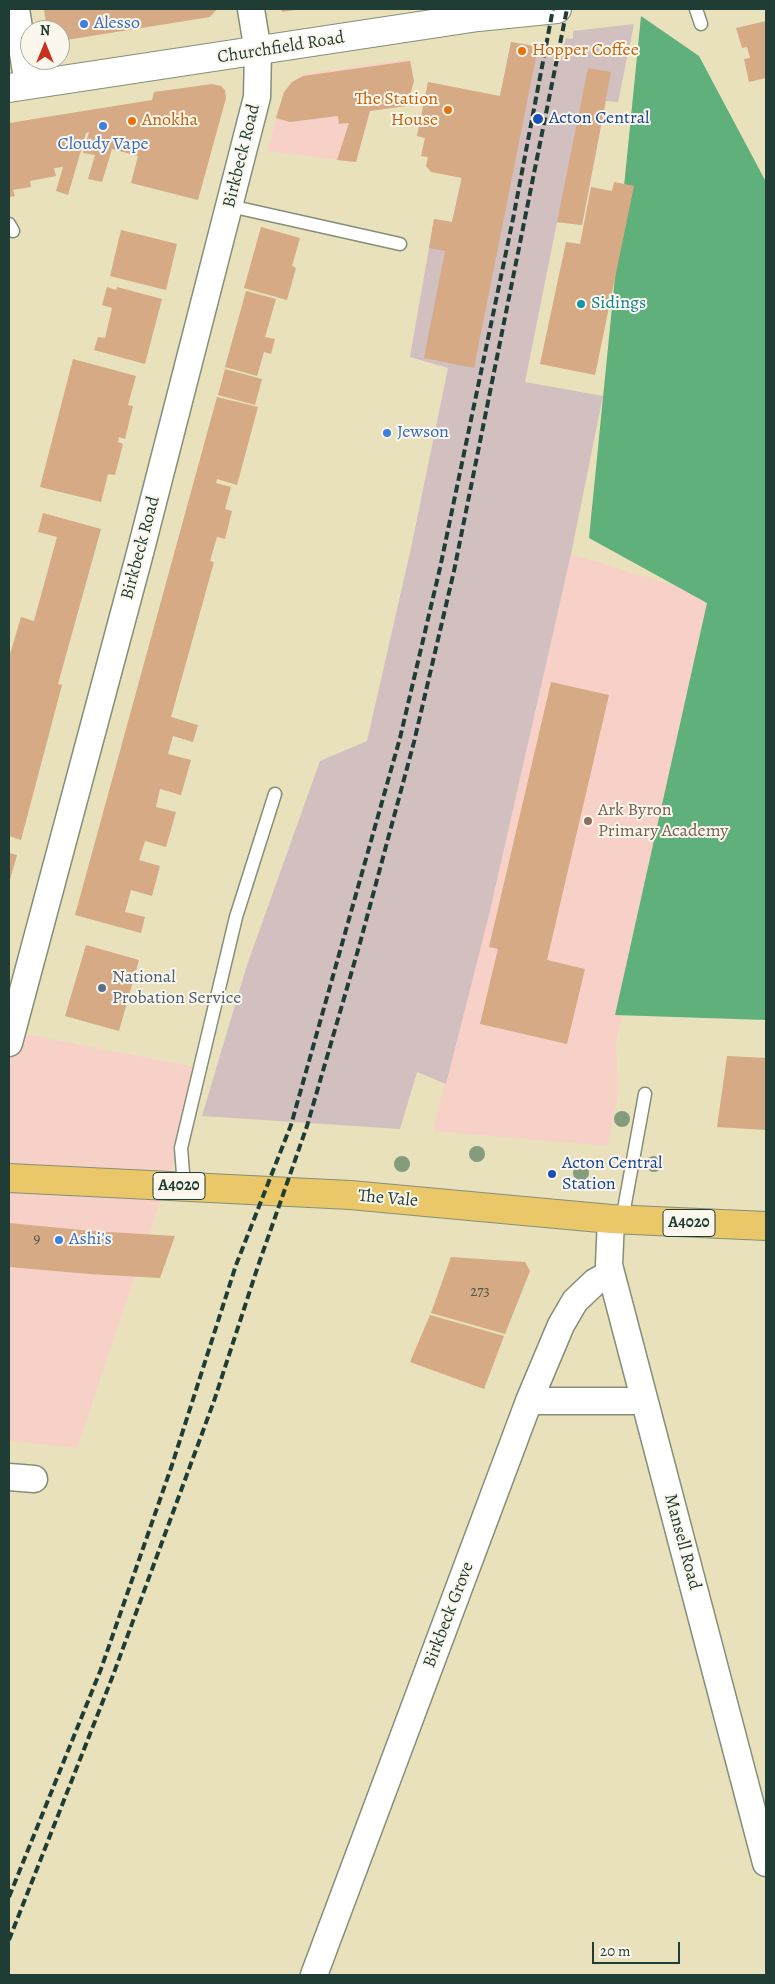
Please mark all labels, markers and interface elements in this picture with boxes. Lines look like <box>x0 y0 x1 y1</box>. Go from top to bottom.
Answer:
place label: Alesso <box>94 13 140 35</box>
marker: Alesso <box>78 18 90 30</box>
north arrow <box>20 20 70 70</box>
text: N <box>40 21 50 40</box>
street label: Churchfield Road <box>216 27 346 69</box>
place label: Hopper Coffee <box>532 40 639 62</box>
marker: Hopper Coffee <box>516 45 528 57</box>
place label: The Station House <box>355 89 438 132</box>
street label: Birkbeck Road <box>219 102 265 210</box>
marker: The Station House <box>442 104 454 116</box>
place label: Acton Central <box>549 108 649 130</box>
place label: Anokha <box>142 110 198 132</box>
marker: Acton Central <box>531 112 545 126</box>
marker: Anokha <box>126 115 138 127</box>
marker: Cloudy Vape <box>97 120 109 132</box>
place label: Cloudy Vape <box>57 134 149 156</box>
place label: Sidings <box>591 293 646 315</box>
marker: Sidings <box>575 298 587 310</box>
place label: Jewson <box>397 422 449 444</box>
marker: Jewson <box>381 427 393 439</box>
street label: Birkbeck Road <box>117 494 165 602</box>
place label: Ark Byron Primary Academy <box>598 800 728 842</box>
marker: Ark Byron Primary Academy <box>582 815 594 827</box>
place label: National Probation Service <box>112 967 241 1010</box>
marker: National Probation Service <box>96 982 108 994</box>
place label: Acton Central Station <box>562 1153 662 1196</box>
marker: Acton Central Station <box>546 1168 558 1180</box>
road number: A4020 <box>153 1172 205 1200</box>
street label: The Vale <box>357 1186 419 1212</box>
road number: A4020 <box>663 1210 715 1236</box>
place label: Ashi's <box>69 1229 112 1251</box>
house number: 9 <box>34 1230 40 1248</box>
marker: Ashi's <box>53 1234 65 1246</box>
house number: 273 <box>470 1283 490 1301</box>
street label: Mansell Road <box>659 1492 705 1592</box>
street label: Birkbeck Grove <box>419 1559 479 1671</box>
scale bar <box>595 1932 682 1964</box>
text: 20 m <box>600 1941 631 1961</box>

